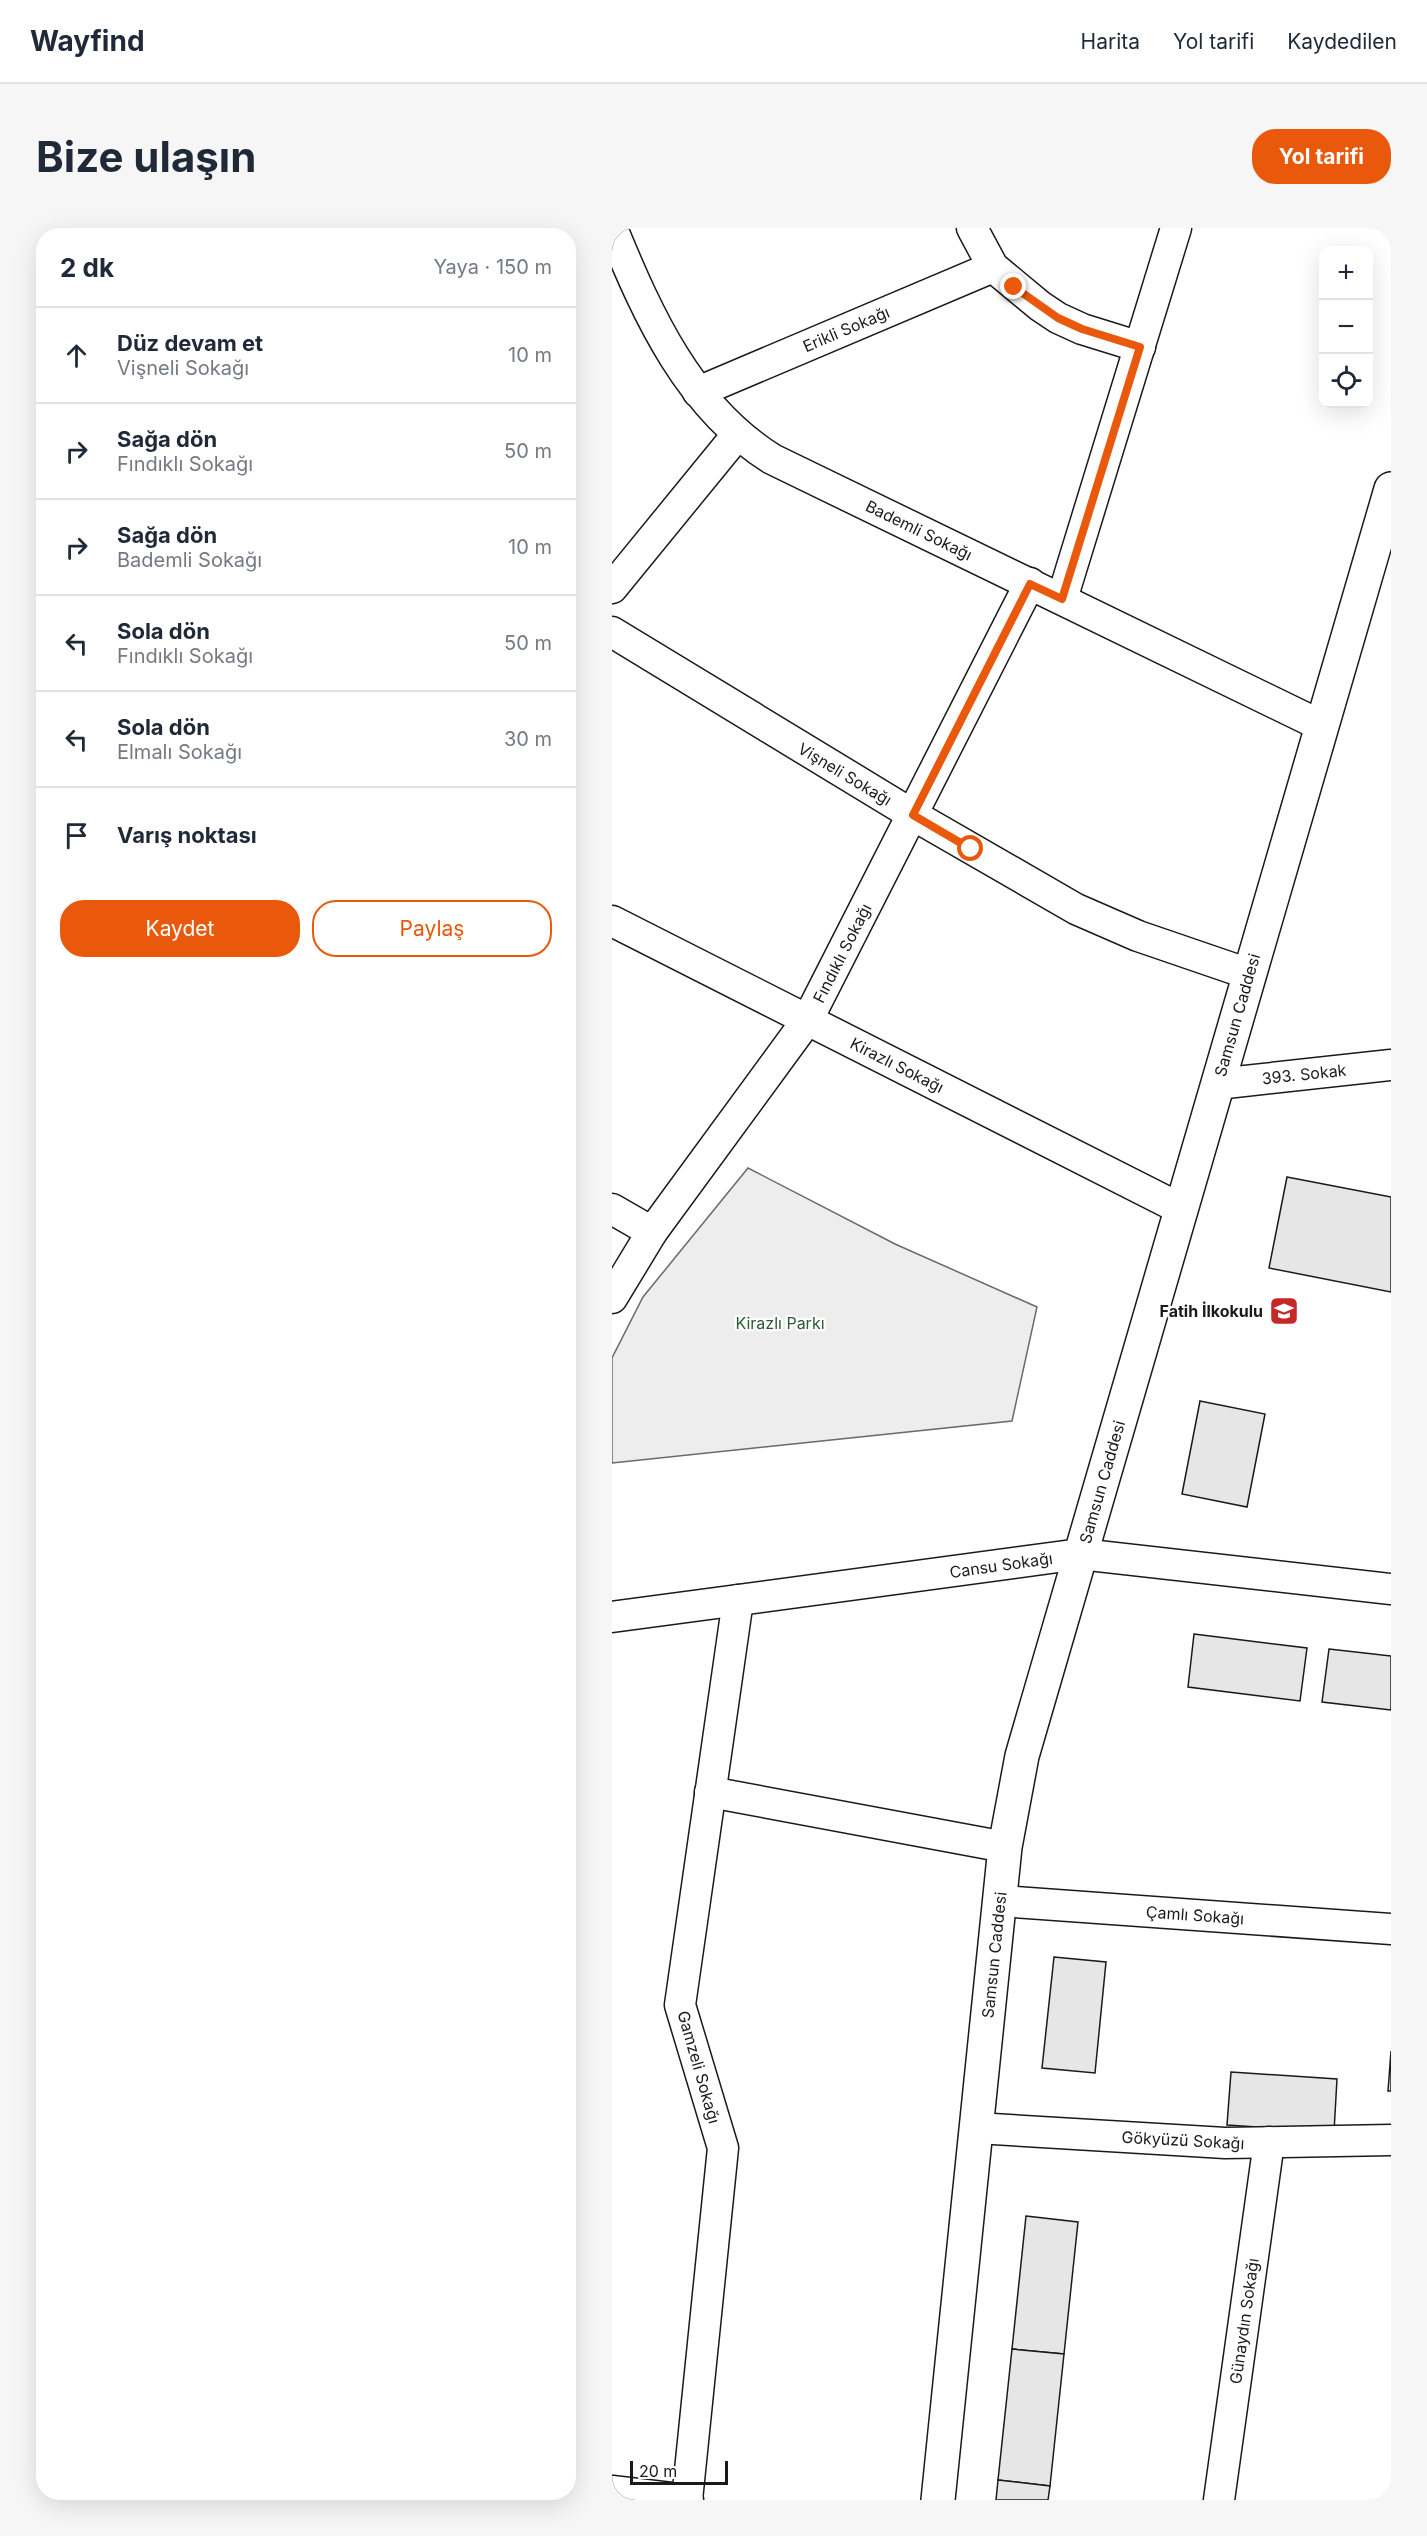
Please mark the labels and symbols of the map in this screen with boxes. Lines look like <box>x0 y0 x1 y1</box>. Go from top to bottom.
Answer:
route end <box>1000 273 1026 299</box>
street label: Erikli Sokağı <box>800 302 892 356</box>
street label: Bademli Sokağı <box>862 496 976 564</box>
street label: Vişneli Sokağı <box>795 738 895 810</box>
route start <box>957 835 983 861</box>
street label: Fındıklı Sokağı <box>808 900 876 1006</box>
street label: Samsun Caddesi <box>1210 951 1264 1079</box>
street label: Kirazlı Sokağı <box>847 1033 947 1097</box>
street label: 393. Sokak <box>1261 1060 1347 1088</box>
school or university icon: Fatih İlkokulu <box>1268 1295 1300 1327</box>
place label: Fatih İlkokulu <box>1160 1301 1263 1321</box>
park label: Kirazlı Parkı <box>735 1313 825 1333</box>
street label: Samsun Caddesi <box>1075 1418 1129 1546</box>
street label: Cansu Sokağı <box>948 1548 1054 1582</box>
street label: Samsun Caddesi <box>977 1891 1011 2019</box>
street label: Çamlı Sokağı <box>1145 1902 1245 1928</box>
street label: Gamzeli Sokağı <box>673 2008 725 2126</box>
street label: Gökyüzü Sokağı <box>1121 2127 1245 2153</box>
street label: Günaydın Sokağı <box>1225 2257 1263 2385</box>
scale bar <box>630 2458 728 2486</box>

